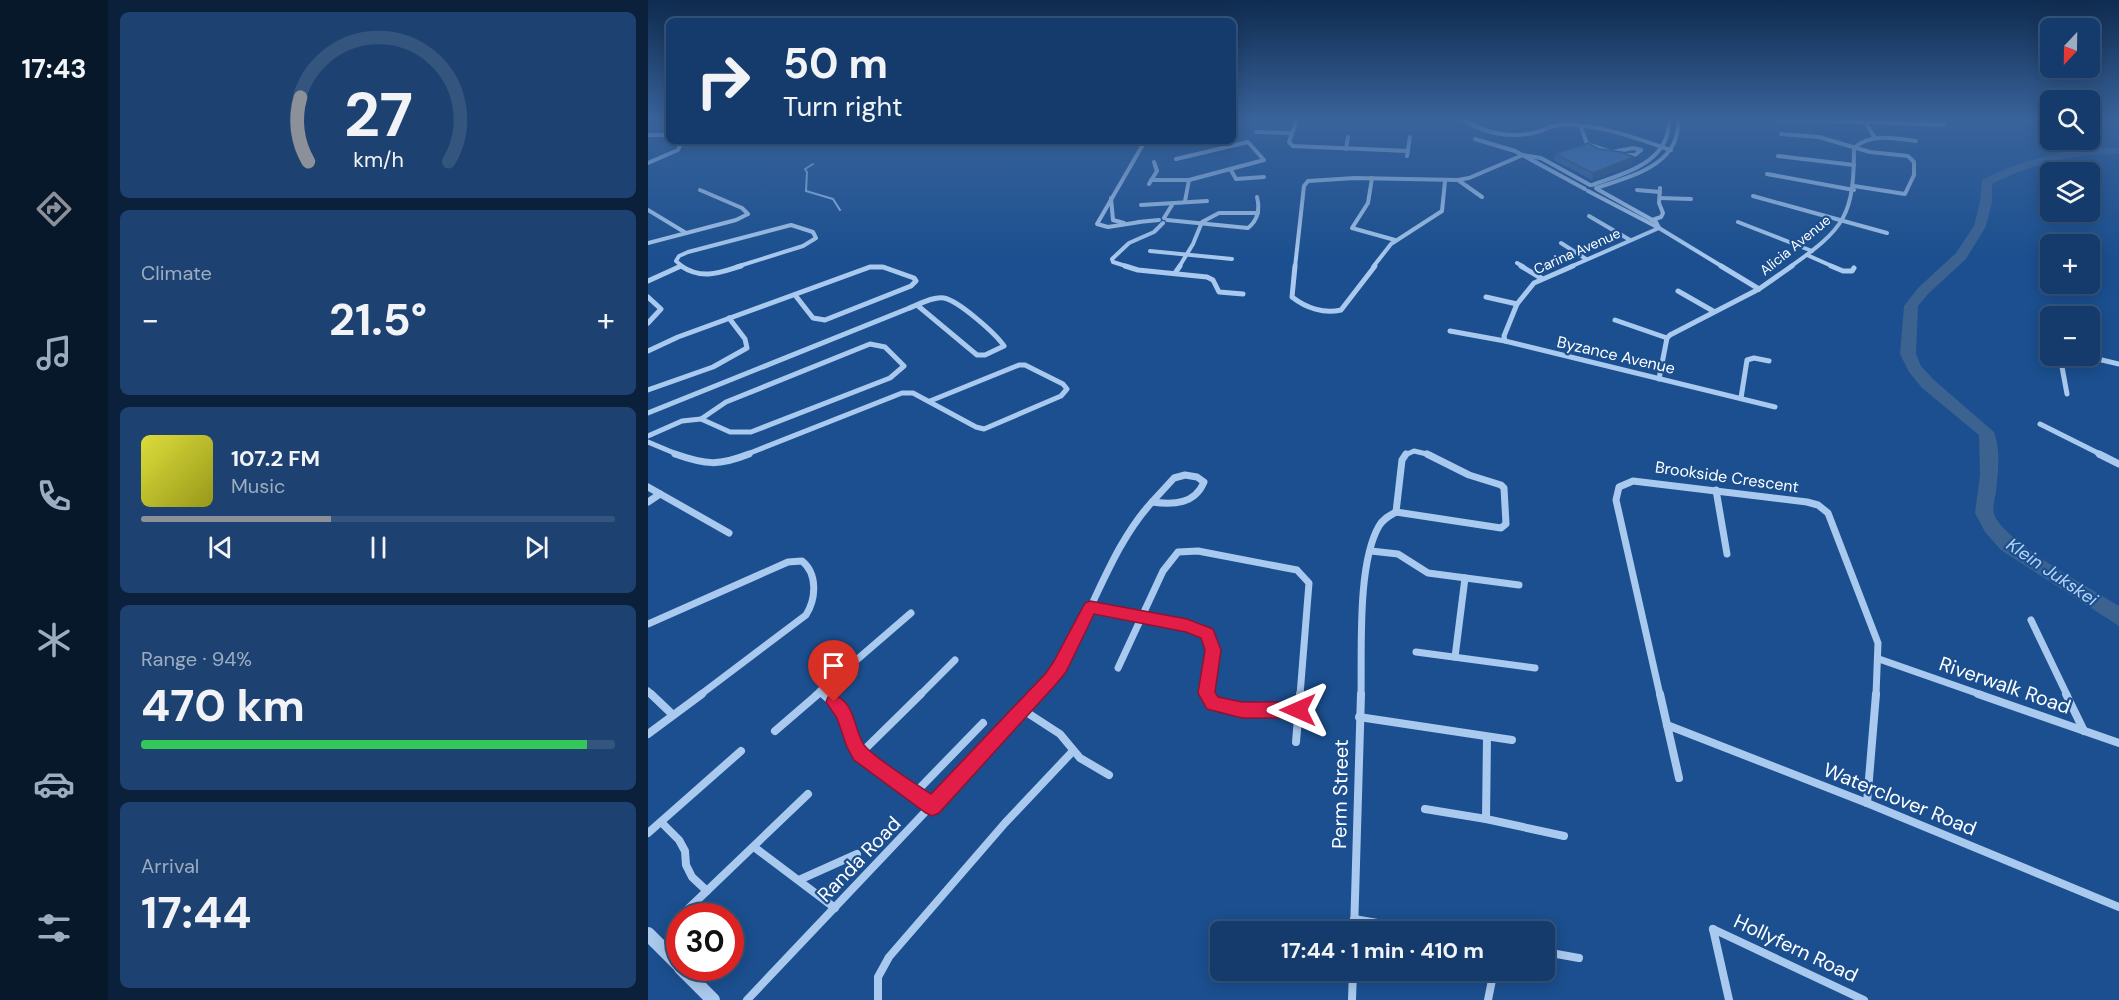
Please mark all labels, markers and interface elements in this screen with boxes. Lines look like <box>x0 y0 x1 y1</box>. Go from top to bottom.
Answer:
north arrow <box>2040 18 2100 78</box>
map controls <box>2040 18 2100 366</box>
text: 50 m <box>783 36 888 91</box>
icon: right <box>684 42 762 120</box>
text: 17:43 <box>21 51 87 86</box>
text: 27 <box>343 74 413 155</box>
text: Turn right <box>783 89 903 124</box>
button: search <box>2040 90 2100 150</box>
text: km/h <box>353 146 403 174</box>
button: layers <box>2040 162 2100 222</box>
icon: directions <box>33 188 75 230</box>
street label: Alicia Avenue <box>1756 211 1834 279</box>
street label: Carina Avenue <box>1531 224 1623 278</box>
button: + <box>2040 234 2100 294</box>
text: Climate <box>141 260 212 286</box>
text: 21.5° <box>329 290 427 349</box>
text: − <box>141 298 159 341</box>
text: + <box>597 298 615 341</box>
button: − <box>2040 306 2100 366</box>
street label: Byzance Avenue <box>1555 331 1677 379</box>
icon: music <box>33 332 75 374</box>
text: 107.2 FM <box>231 444 320 473</box>
street label: Brookside Crescent <box>1654 457 1800 497</box>
text: Music <box>231 473 286 499</box>
icon: phone <box>33 475 75 517</box>
icon: previous <box>204 531 237 564</box>
icon: pause <box>362 531 395 564</box>
icon: next <box>520 531 553 564</box>
water label: Klein Jukskei <box>2002 533 2103 612</box>
icon: climate <box>33 619 75 661</box>
pin <box>808 640 859 702</box>
text: Range · 94% <box>141 646 252 672</box>
icon: arrive <box>817 649 850 682</box>
street label: Riverwalk Road <box>1936 650 2074 720</box>
text: 470 km <box>141 676 305 735</box>
position arrow <box>1266 678 1330 742</box>
street label: Perm Street <box>1326 739 1354 849</box>
street label: Waterclover Road <box>1820 756 1980 842</box>
icon: car <box>33 763 75 805</box>
street label: Randa Road <box>812 811 906 907</box>
text: Arrival <box>141 853 199 879</box>
text: 17:44 <box>141 883 251 942</box>
speed limit sign: 30 <box>666 903 744 981</box>
icon: filters <box>33 907 75 949</box>
street label: Hollyfern Road <box>1730 908 1862 988</box>
text: 17:44 · 1 min · 410 m <box>1281 936 1484 965</box>

